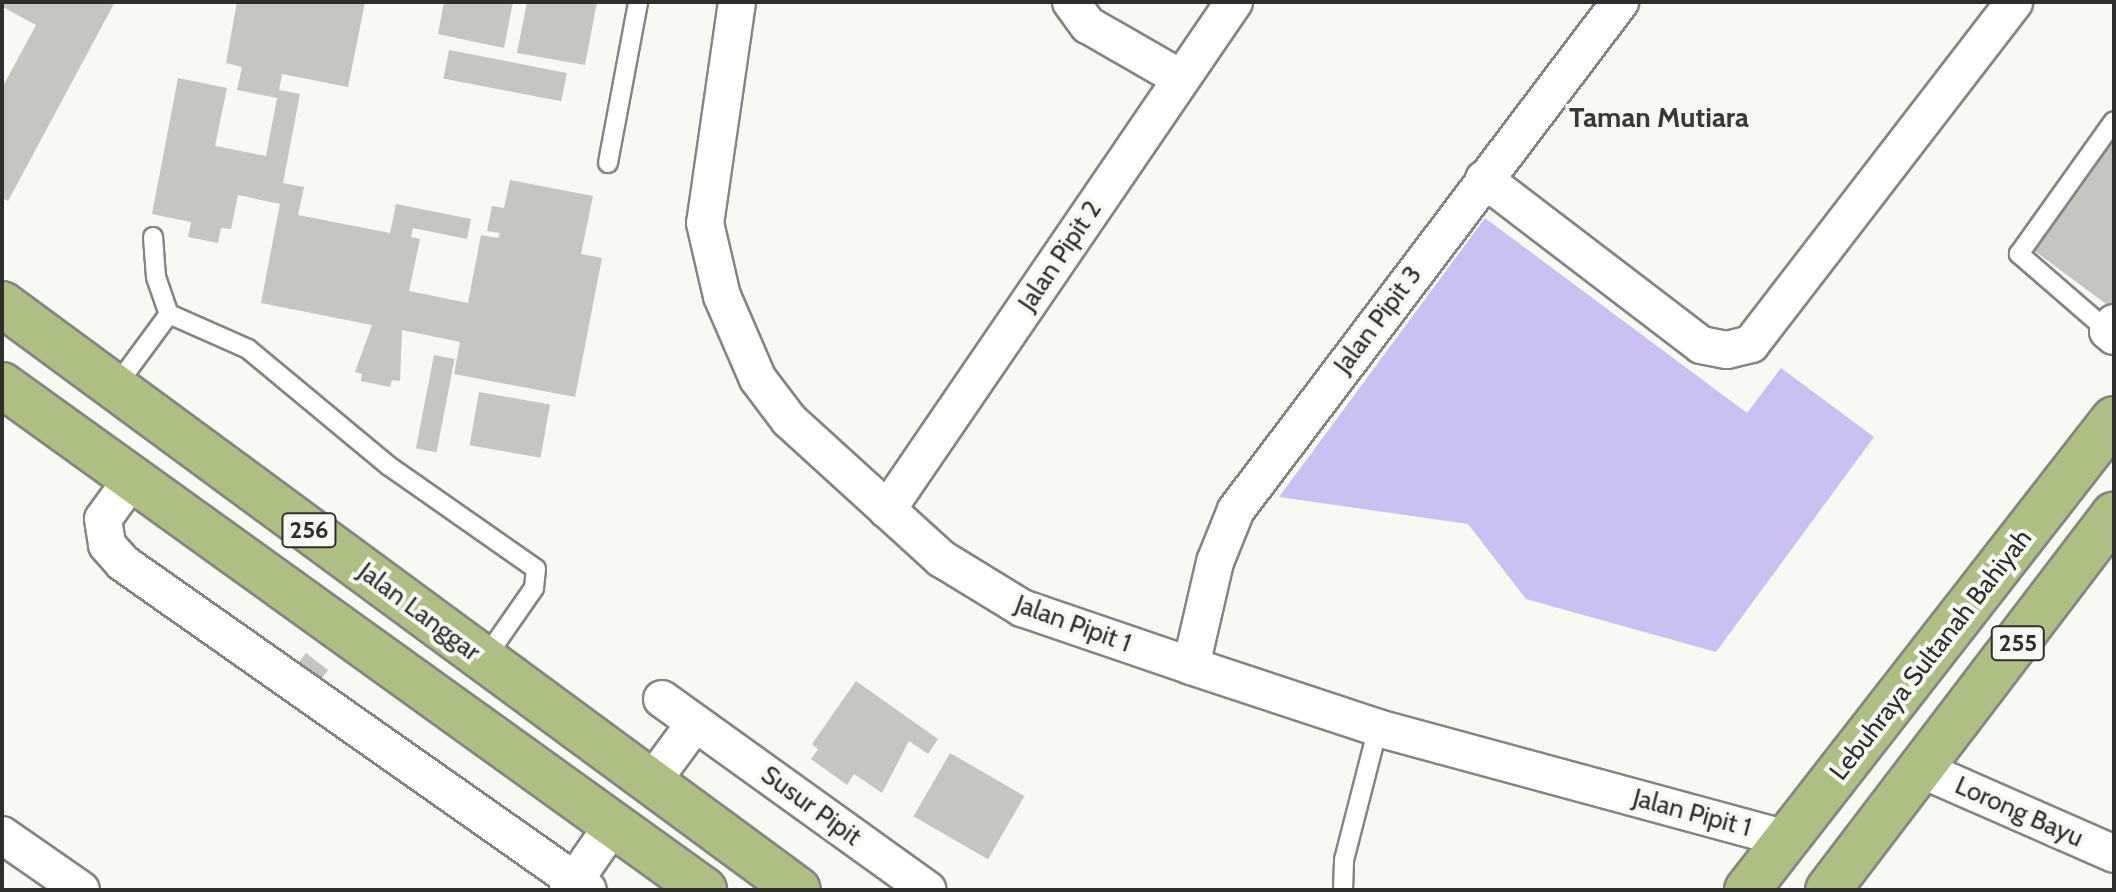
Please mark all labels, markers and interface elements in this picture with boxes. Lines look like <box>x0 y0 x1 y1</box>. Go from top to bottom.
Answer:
district label: Taman Mutiara <box>1569 100 1749 134</box>
street label: Jalan Pipit 2 <box>1012 195 1108 317</box>
street label: Jalan Pipit 3 <box>1327 260 1429 380</box>
road number: 256 <box>281 510 337 550</box>
street label: Lebuhraya Sultanah Bahiyah <box>1823 523 2039 787</box>
street label: Jalan Langgar <box>352 556 486 668</box>
street label: Jalan Pipit 1 <box>1011 589 1135 659</box>
road number: 255 <box>1990 623 2046 663</box>
street label: Susur Pipit <box>755 759 867 853</box>
street label: Lorong Bayu <box>1950 770 2088 854</box>
street label: Jalan Pipit 1 <box>1629 782 1755 844</box>

